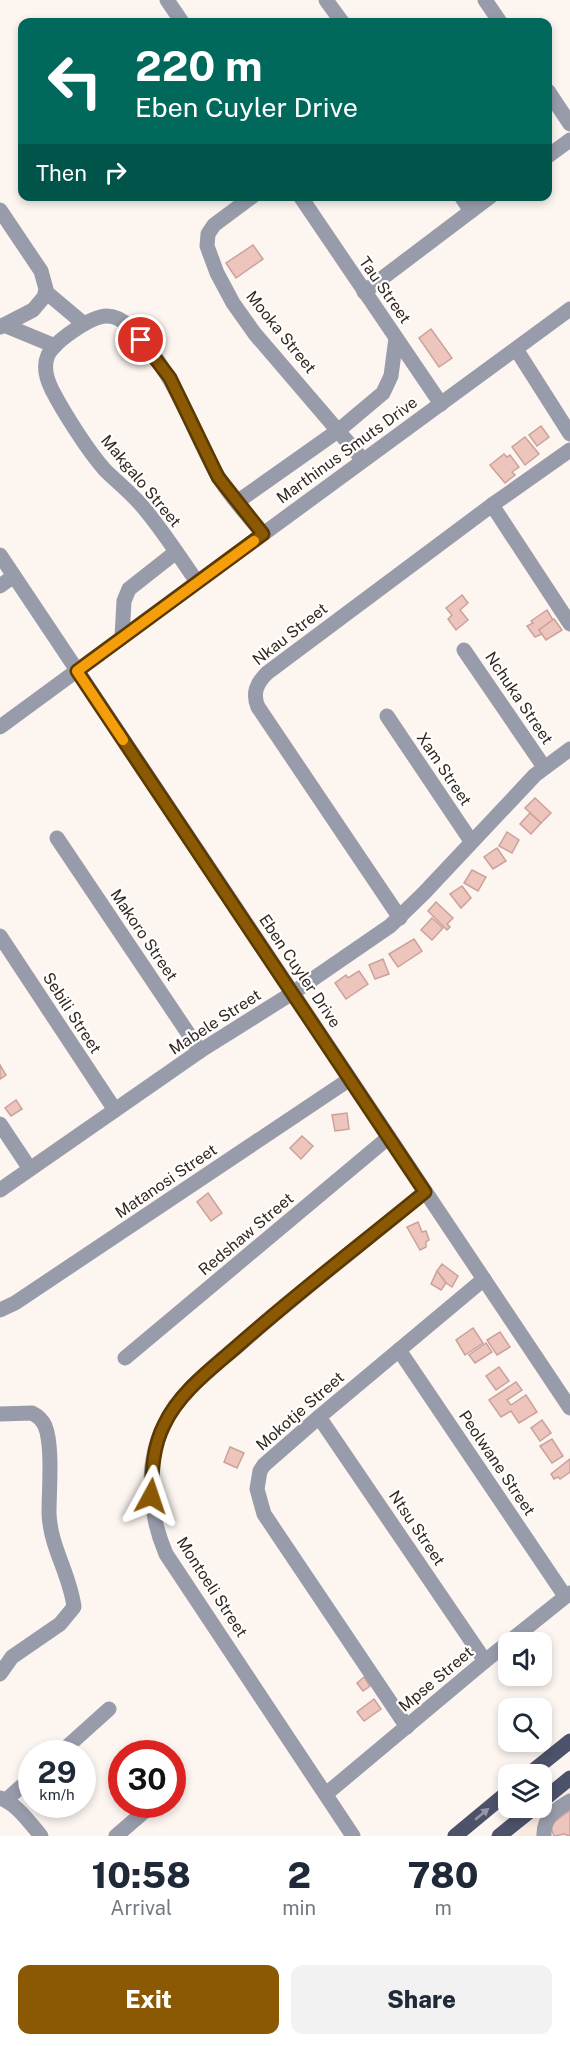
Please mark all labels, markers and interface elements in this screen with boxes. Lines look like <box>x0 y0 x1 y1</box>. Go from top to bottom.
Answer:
text: 220 m <box>135 41 263 90</box>
icon: left <box>36 42 114 120</box>
text: Eben Cuyler Drive <box>135 91 358 123</box>
icon: right <box>99 156 132 189</box>
text: Then <box>36 160 87 186</box>
street label: Tau Street <box>355 253 415 327</box>
street label: Mooka Street <box>242 287 320 377</box>
pin <box>115 314 166 365</box>
icon: arrive <box>124 323 157 356</box>
street label: Marthinus Smuts Drive <box>273 393 421 507</box>
street label: Makgalo Street <box>97 431 185 531</box>
street label: Nkau Street <box>249 599 331 669</box>
street label: Nchuka Street <box>481 648 557 748</box>
street label: Xam Street <box>413 729 475 809</box>
street label: Makoro Street <box>106 886 182 984</box>
street label: Eben Cuyler Drive <box>255 911 345 1031</box>
street label: Sebili Street <box>39 969 105 1057</box>
street label: Mabele Street <box>166 985 264 1059</box>
street label: Matanosi Street <box>112 1140 220 1222</box>
street label: Redshaw Street <box>195 1189 297 1279</box>
street label: Mokotje Street <box>252 1368 348 1454</box>
street label: Peolwane Street <box>455 1407 539 1519</box>
position arrow <box>119 1464 183 1528</box>
street label: Ntsu Street <box>385 1487 449 1569</box>
street label: Montoeli Street <box>173 1533 251 1641</box>
map controls <box>498 1632 552 1818</box>
button: sound <box>498 1632 552 1686</box>
street label: Mpse Street <box>395 1642 477 1716</box>
button: search <box>498 1698 552 1752</box>
speed limit sign: 30 <box>108 1740 186 1818</box>
text: 29 <box>38 1754 76 1790</box>
button: layers <box>498 1764 552 1818</box>
text: km/h <box>39 1786 75 1803</box>
one-way arrow <box>474 1807 490 1820</box>
text: 10:58 <box>91 1854 191 1896</box>
text: 2 <box>287 1854 311 1896</box>
text: 780 <box>408 1854 479 1896</box>
text: Arrival <box>110 1896 172 1920</box>
text: min <box>282 1896 316 1920</box>
text: m <box>434 1896 452 1920</box>
button: Exit <box>18 1965 279 2034</box>
button: Share <box>291 1965 552 2034</box>

